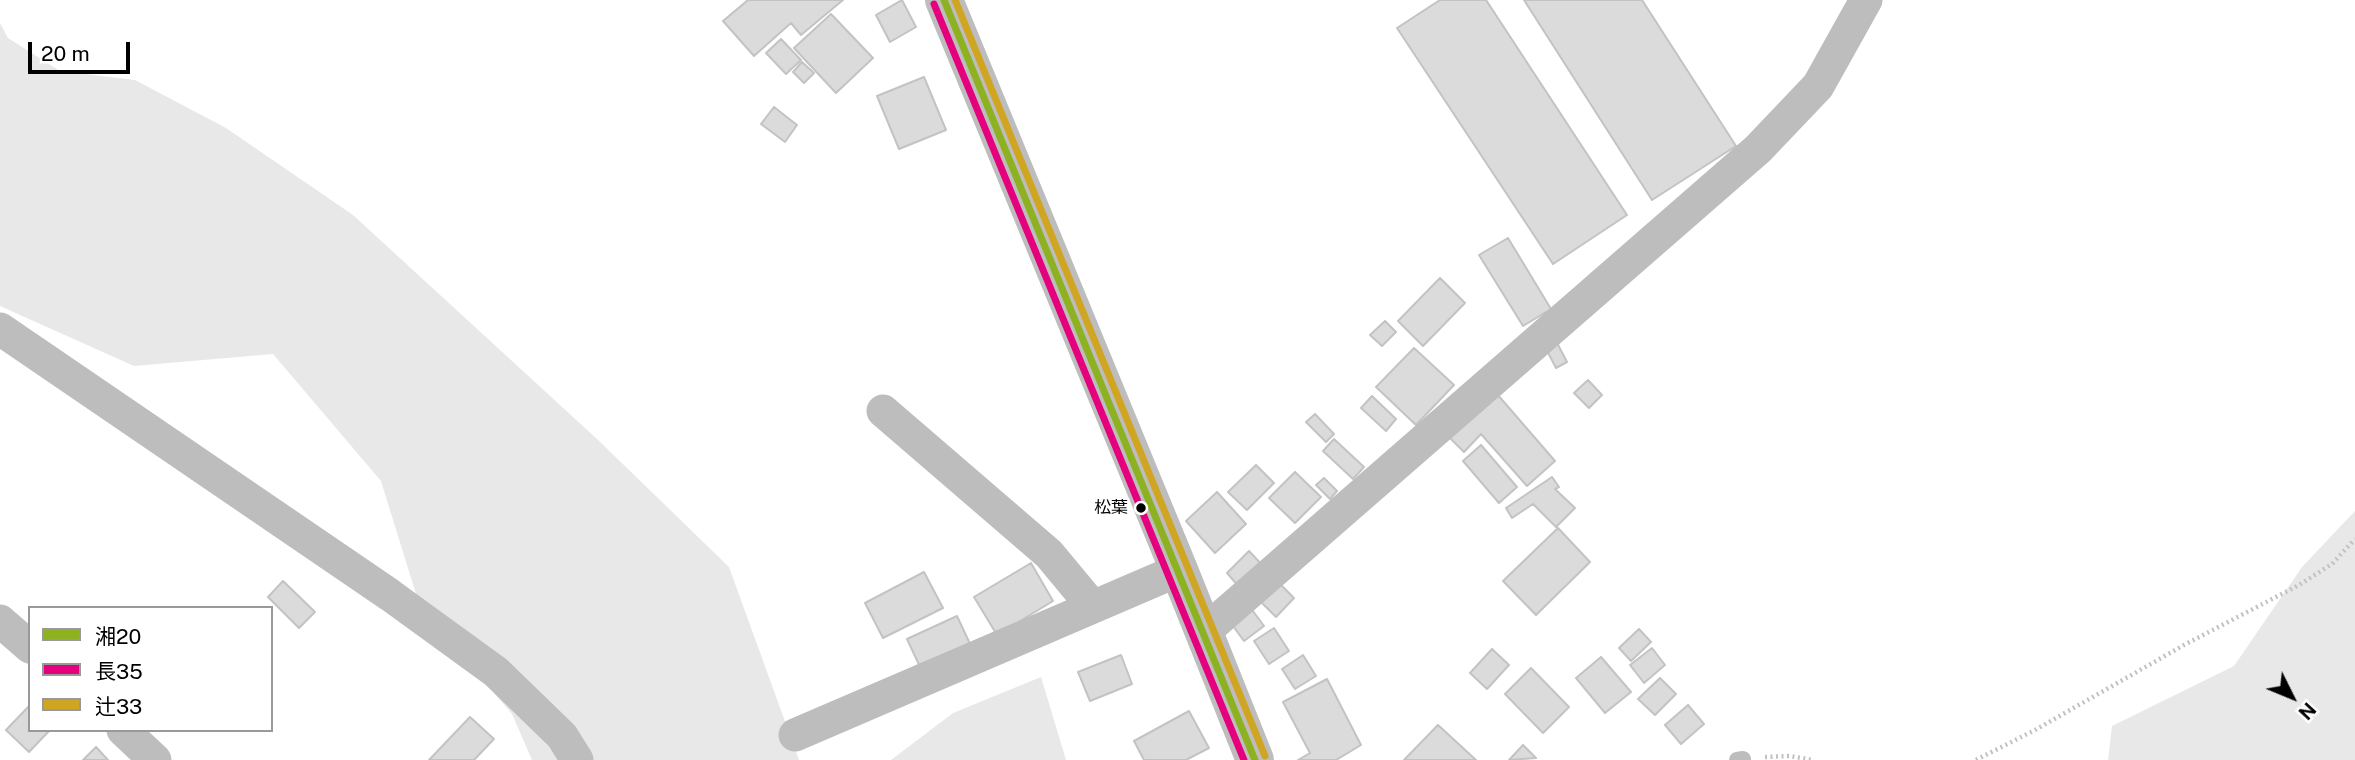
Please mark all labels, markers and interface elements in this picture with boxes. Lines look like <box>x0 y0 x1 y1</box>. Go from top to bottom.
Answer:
scale bar <box>32 28 133 72</box>
text: 20 m <box>41 41 90 66</box>
place label: 松葉 <box>1094 498 1128 518</box>
marker: 松葉 <box>1134 501 1148 515</box>
legend <box>28 606 273 732</box>
text: 湘20 <box>95 624 141 649</box>
text: 長35 <box>95 659 143 684</box>
north arrow <box>2257 662 2327 732</box>
text: 辻33 <box>95 694 142 719</box>
text: N <box>2294 698 2320 724</box>

